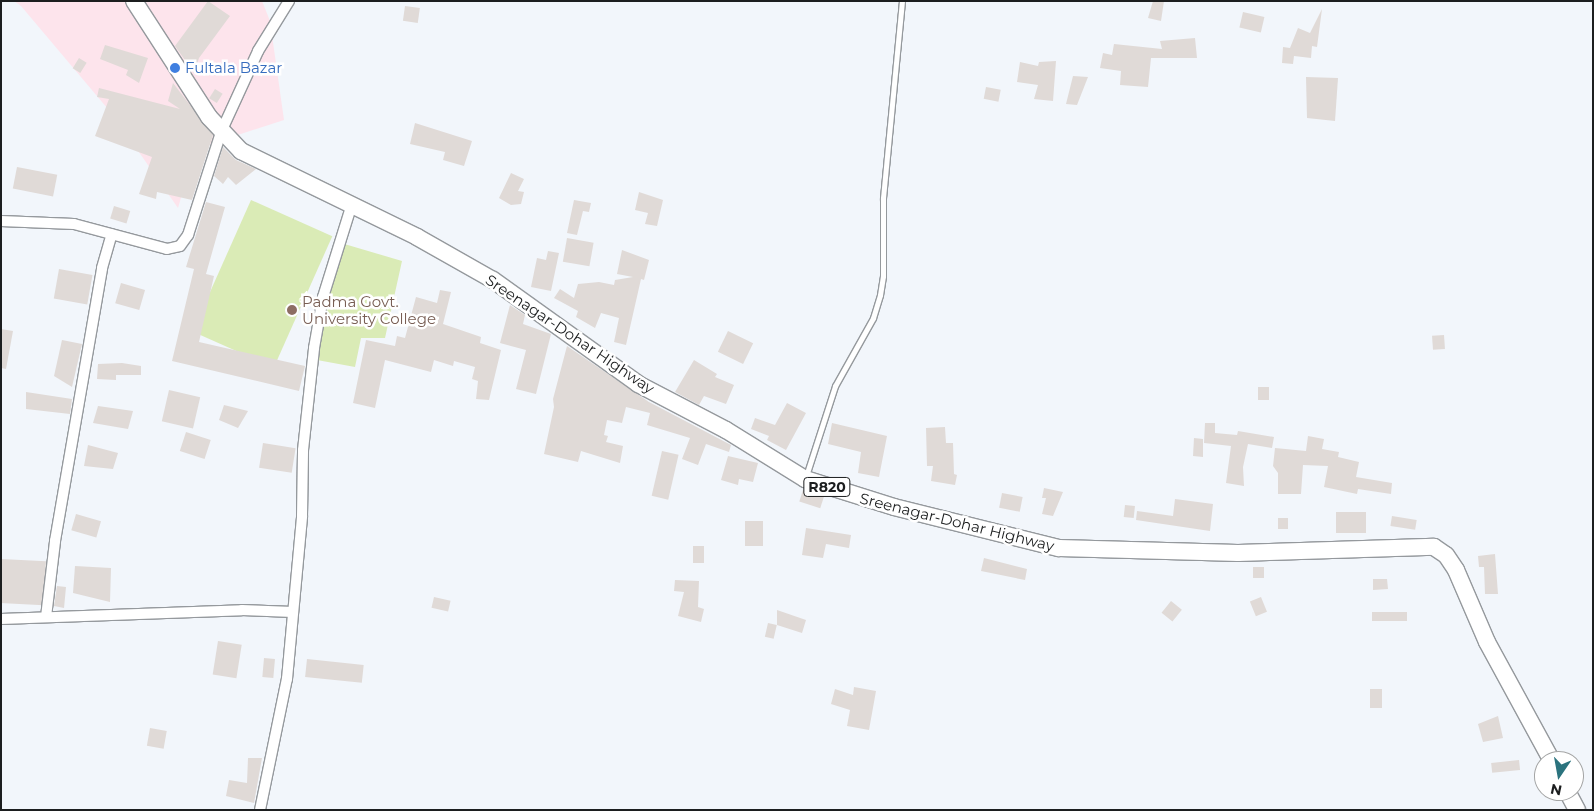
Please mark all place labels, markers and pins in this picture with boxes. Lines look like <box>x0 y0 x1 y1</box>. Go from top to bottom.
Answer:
place label: Fultala Bazar <box>185 59 282 77</box>
marker: Fultala Bazar <box>169 62 181 74</box>
place label: Padma Govt. University College <box>302 292 436 327</box>
marker: Padma Govt. University College <box>286 304 298 316</box>

